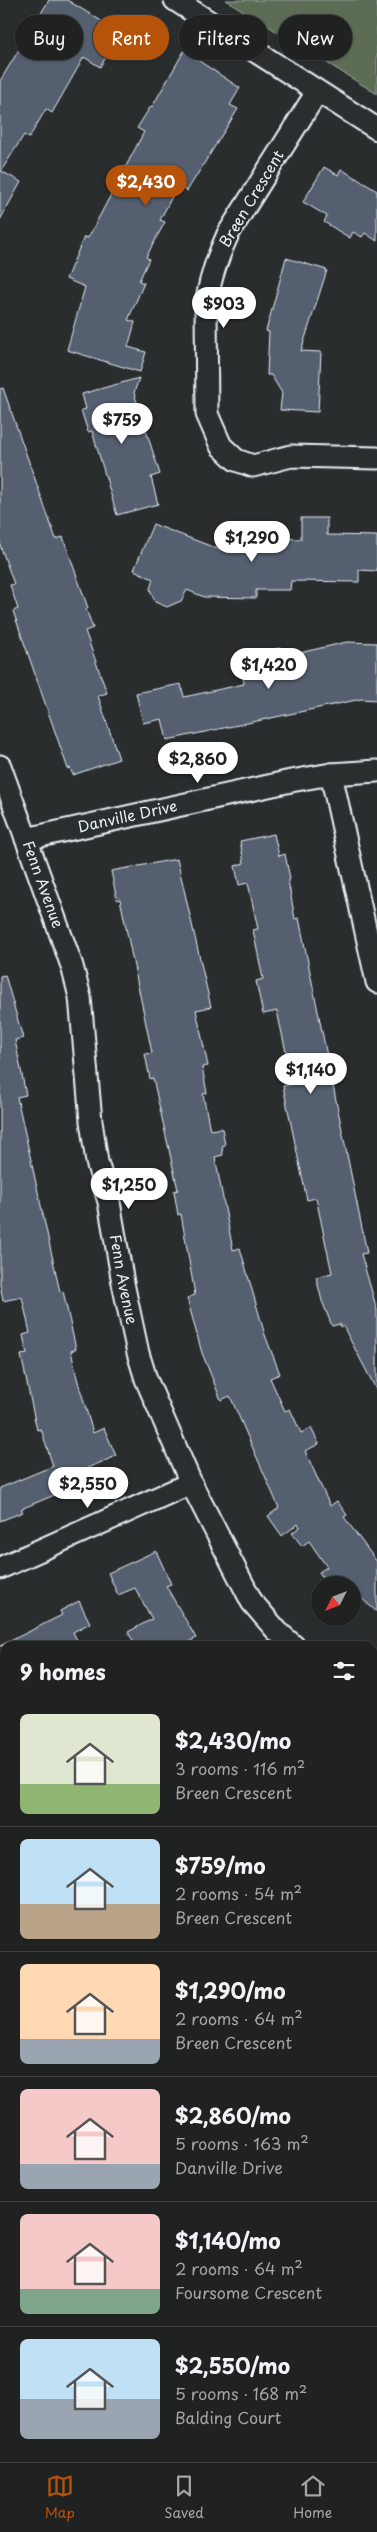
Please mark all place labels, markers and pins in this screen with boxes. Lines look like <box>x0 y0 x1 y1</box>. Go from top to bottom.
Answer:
pin: $2,430 <box>105 164 187 207</box>
pin: $903 <box>194 286 254 329</box>
pin: $759 <box>92 402 152 445</box>
pin: $1,290 <box>211 520 293 563</box>
pin: $1,420 <box>228 648 310 690</box>
pin: $2,860 <box>157 742 239 784</box>
pin: $1,140 <box>270 1052 352 1095</box>
pin: $1,250 <box>88 1168 170 1210</box>
pin: $2,550 <box>47 1466 129 1509</box>

